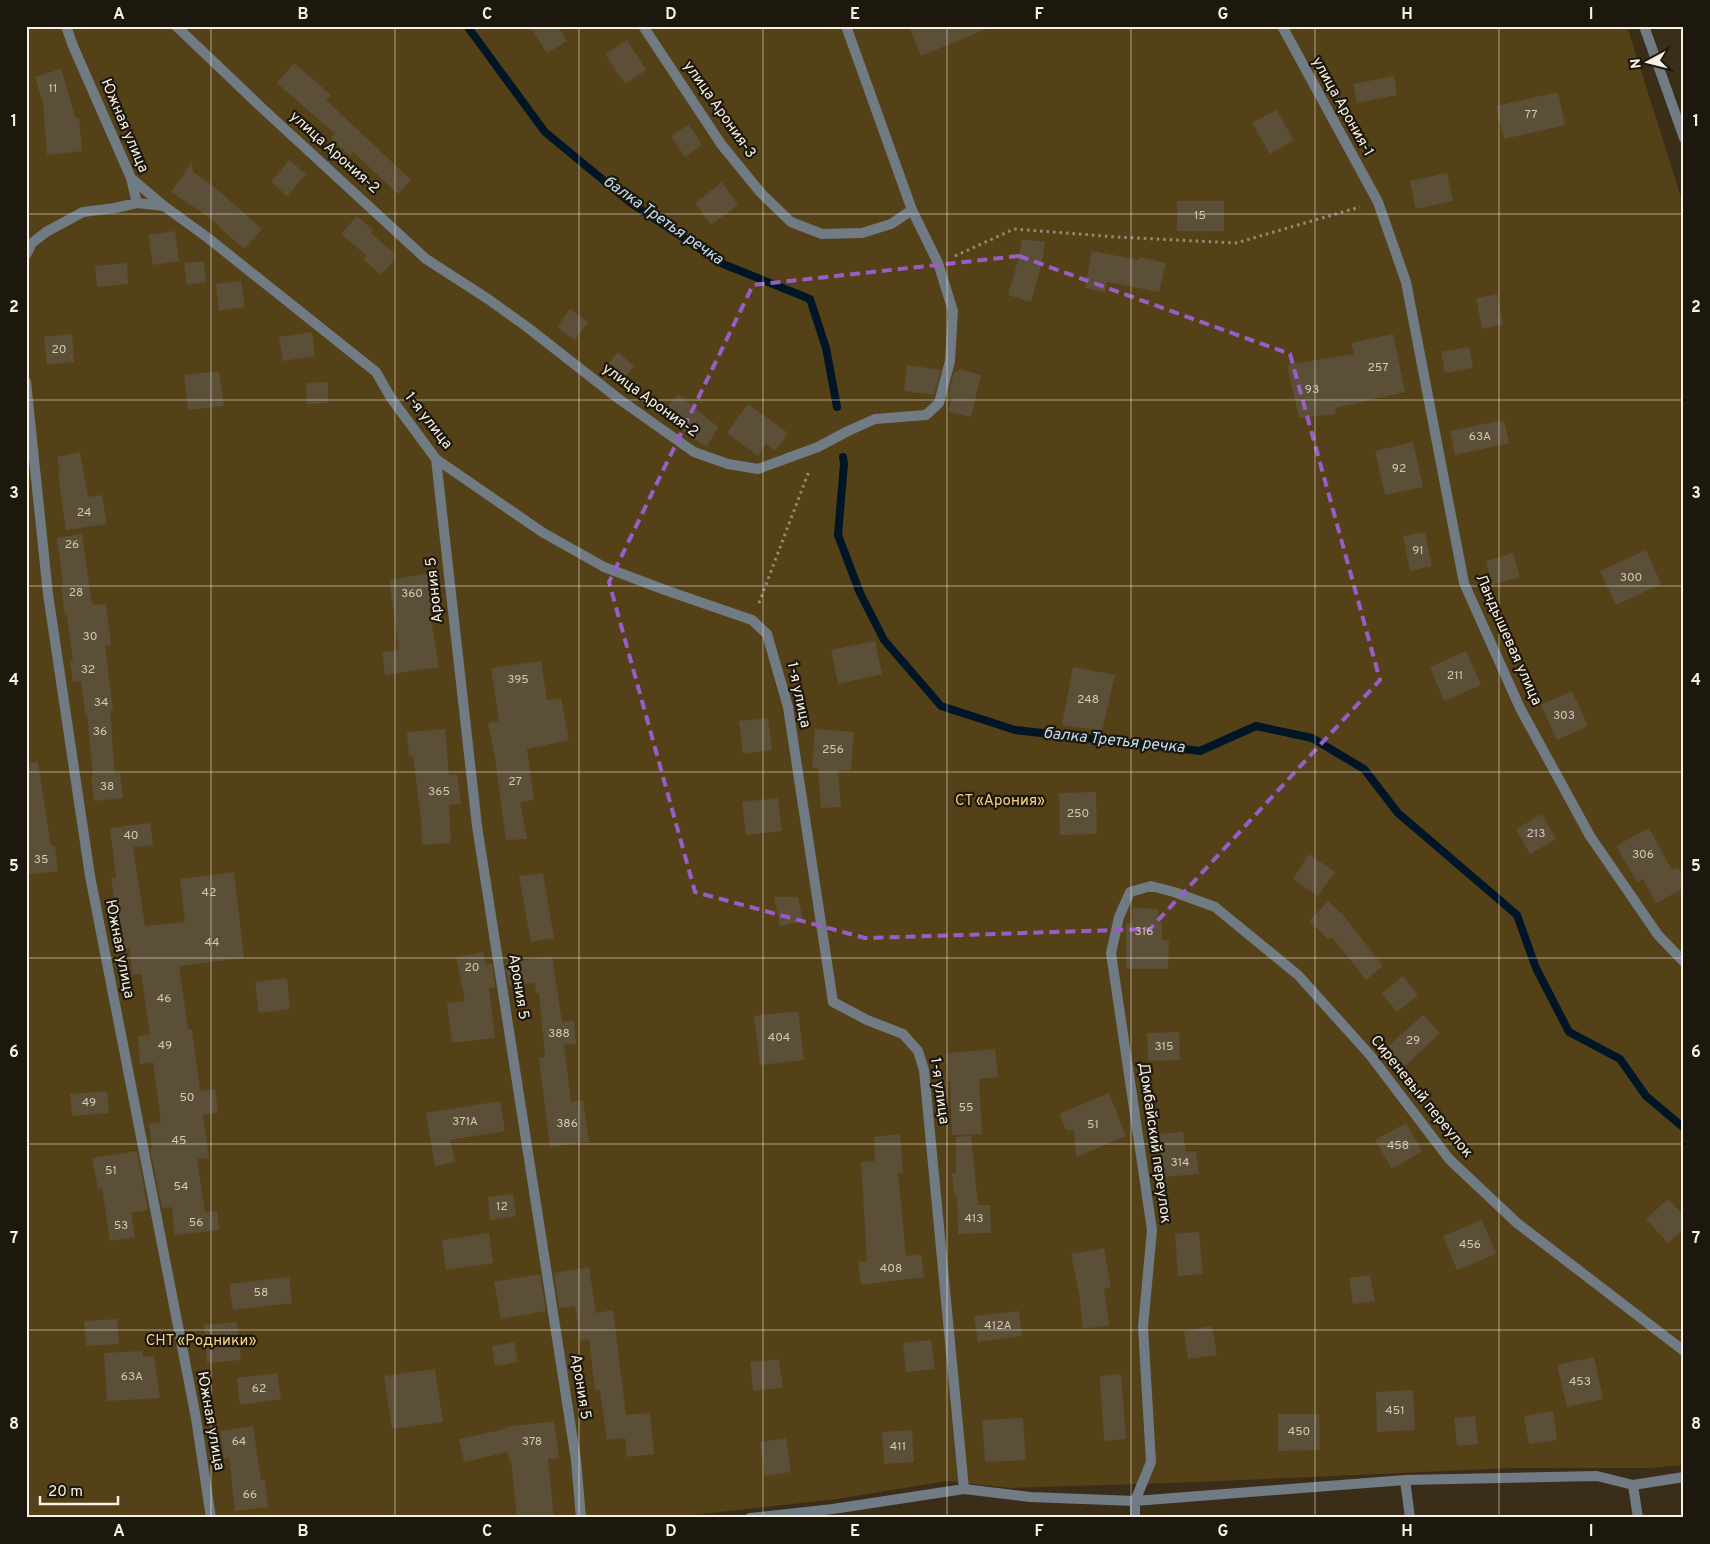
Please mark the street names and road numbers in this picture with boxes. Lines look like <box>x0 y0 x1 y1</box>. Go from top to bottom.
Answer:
street label: улица Арония-1 <box>1307 54 1377 160</box>
street label: улица Арония-3 <box>678 58 760 162</box>
street label: Южная улица <box>96 76 152 176</box>
street label: улица Арония-2 <box>285 108 383 198</box>
street label: улица Арония-2 <box>598 360 702 442</box>
street label: 1-я улица <box>400 389 456 453</box>
street label: Арония 5 <box>422 556 448 624</box>
street label: Ландышевая улица <box>1470 571 1546 709</box>
street label: 1-я улица <box>782 660 814 730</box>
street label: Южная улица <box>100 898 138 1000</box>
street label: Арония 5 <box>503 953 533 1021</box>
street label: Сиреневый переулок <box>1366 1032 1476 1162</box>
street label: 1-я улица <box>925 1056 953 1126</box>
street label: Домбайский переулок <box>1133 1061 1175 1225</box>
street label: Арония 5 <box>565 1353 595 1421</box>
street label: Южная улица <box>192 1370 228 1472</box>

